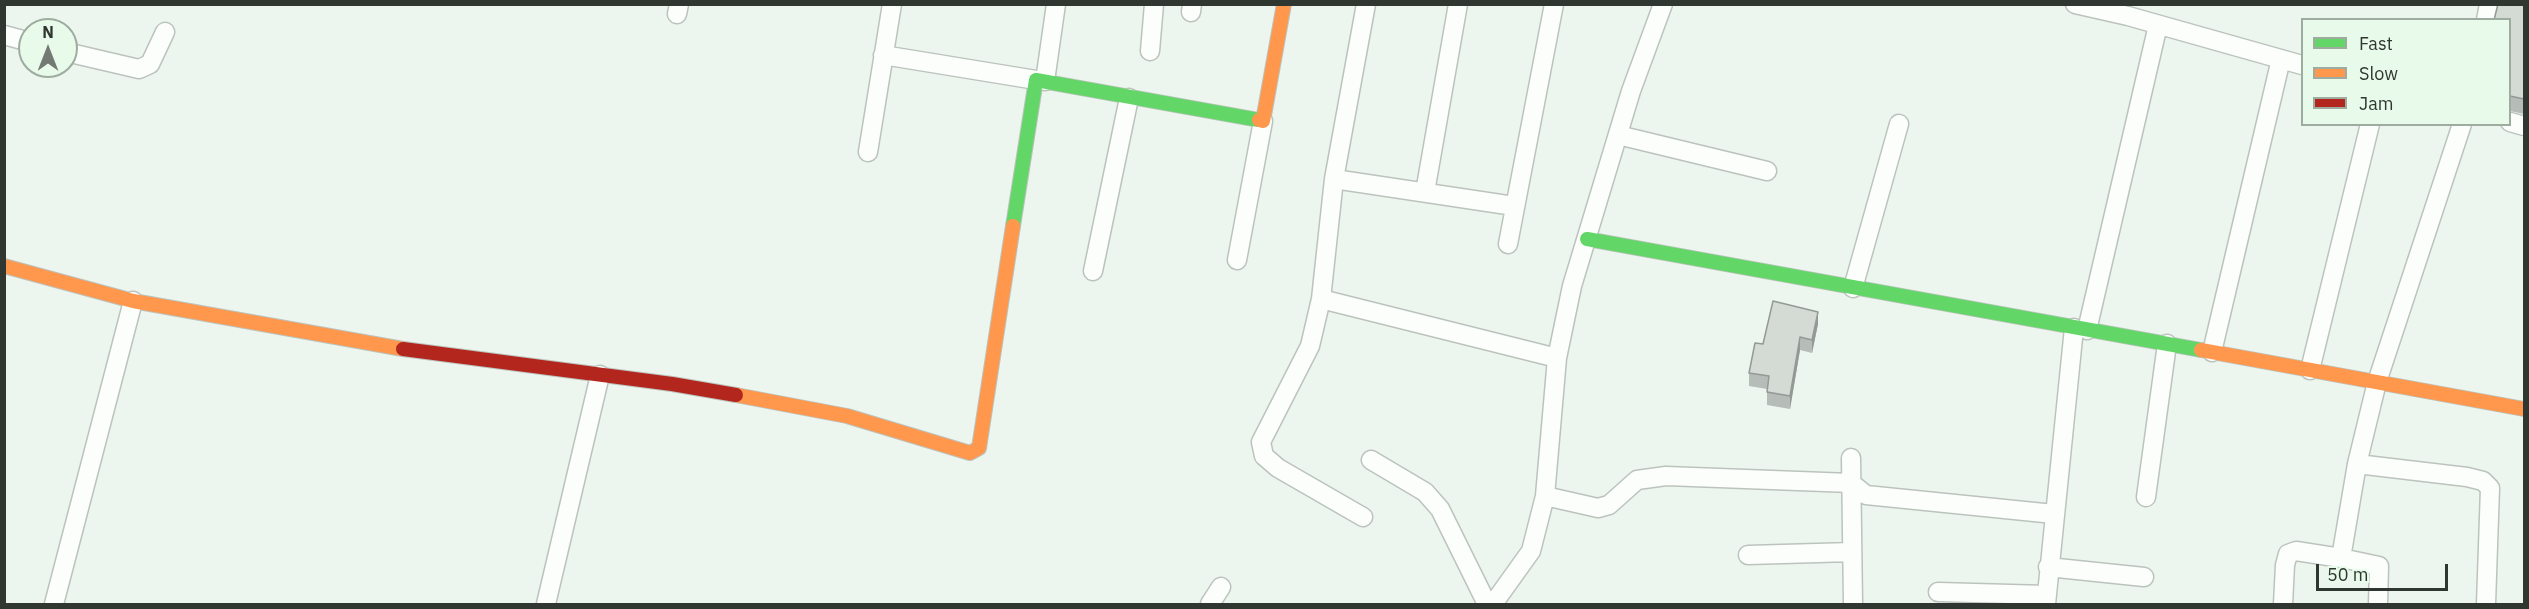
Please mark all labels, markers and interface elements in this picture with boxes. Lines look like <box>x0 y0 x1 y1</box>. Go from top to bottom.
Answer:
north arrow <box>18 18 78 78</box>
legend <box>2301 18 2511 126</box>
text: N <box>42 22 54 42</box>
text: Fast <box>2359 32 2393 55</box>
text: Slow <box>2359 62 2398 85</box>
text: Jam <box>2359 92 2394 115</box>
scale bar <box>2319 552 2451 590</box>
text: 50 m <box>2327 563 2369 586</box>

